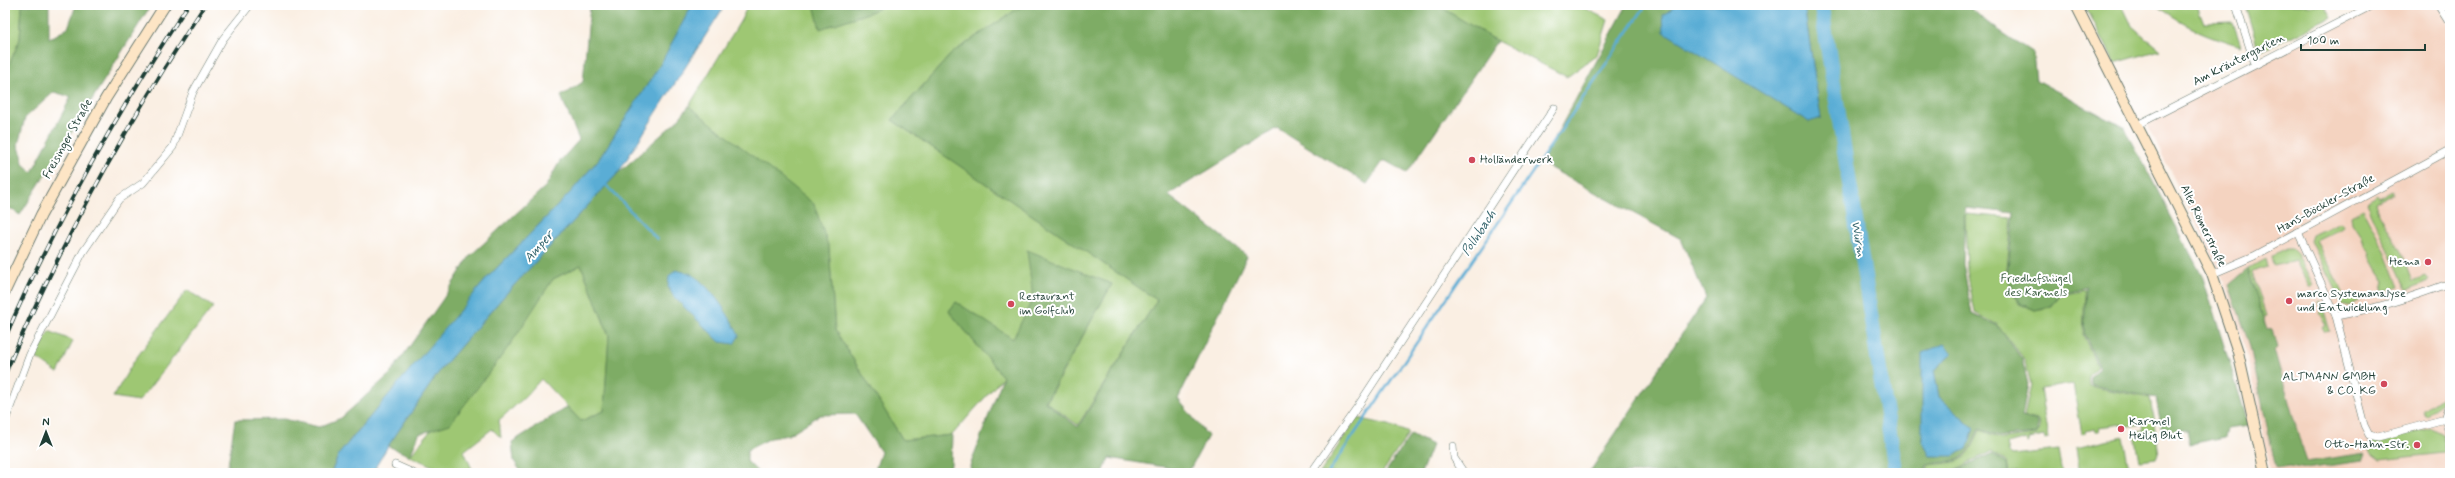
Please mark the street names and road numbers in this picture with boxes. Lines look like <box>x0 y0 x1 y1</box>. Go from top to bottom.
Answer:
street label: Am Kräutergarten <box>2190 30 2288 90</box>
street label: Freisinger Straße <box>39 96 97 182</box>
street label: Hans-Böckler-Straße <box>2274 170 2378 238</box>
street label: Alte Römerstraße <box>2176 182 2230 270</box>

